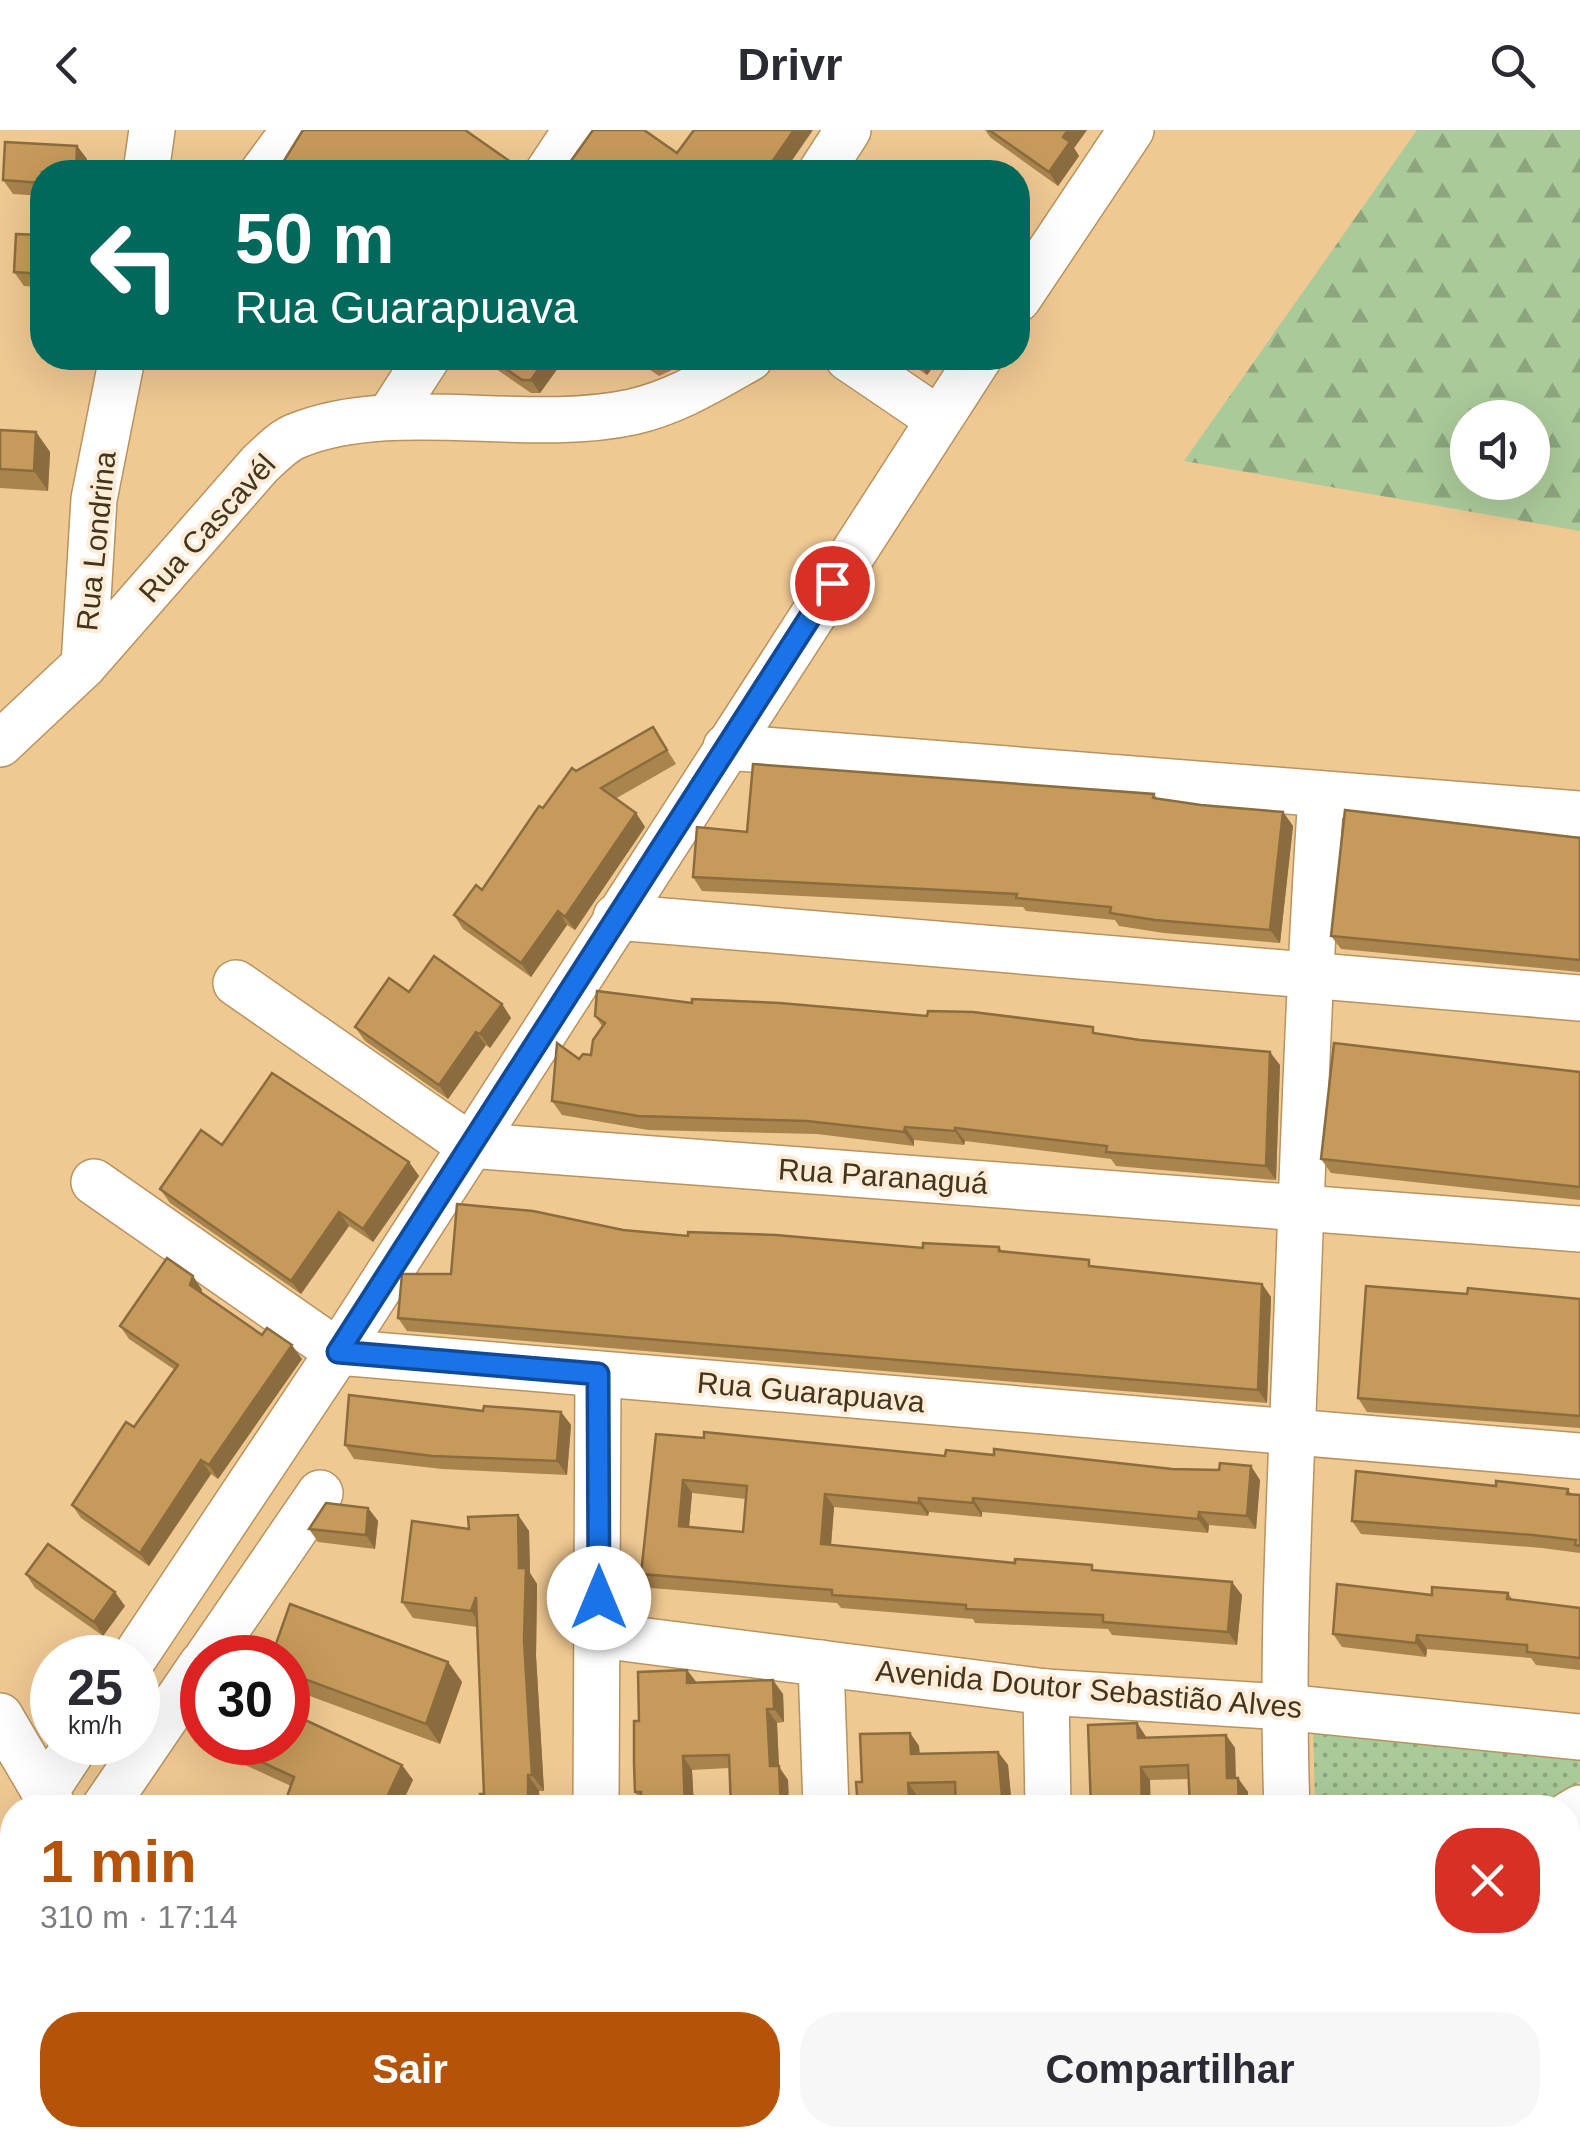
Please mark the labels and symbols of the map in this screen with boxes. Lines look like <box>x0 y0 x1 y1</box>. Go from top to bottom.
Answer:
street label: Rua Cascavél <box>132 448 282 608</box>
street label: Rua Londrina <box>70 449 122 632</box>
pin <box>790 541 875 626</box>
street label: Rua Paranaguá <box>777 1152 989 1200</box>
street label: Rua Guarapuava <box>696 1366 927 1418</box>
position arrow <box>547 1546 651 1650</box>
speed limit sign: 30 <box>180 1635 310 1765</box>
street label: Avenida Doutor Sebastião Alves <box>874 1654 1304 1724</box>

